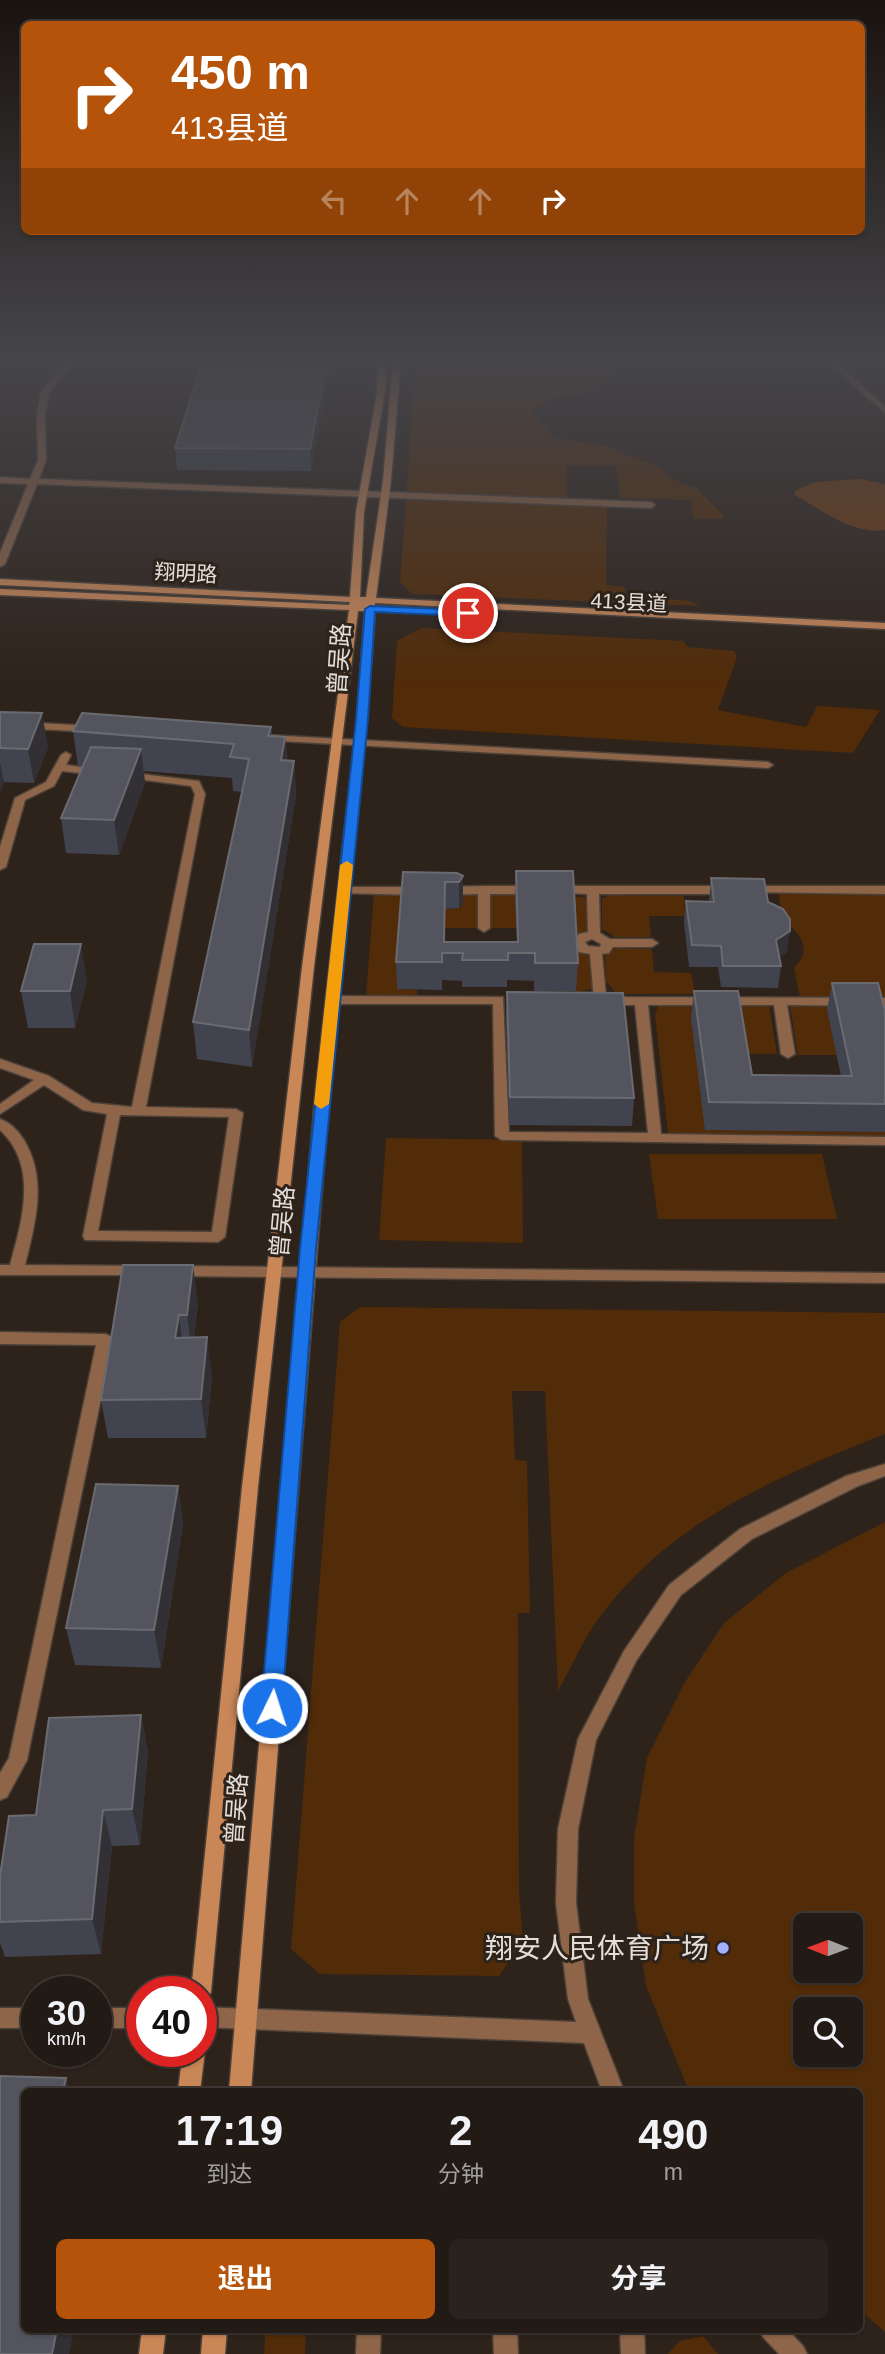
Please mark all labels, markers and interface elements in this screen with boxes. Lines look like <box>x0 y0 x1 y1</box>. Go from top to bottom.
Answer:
text: 450 m <box>171 45 310 99</box>
icon: right <box>56 49 147 140</box>
text: 413县道 <box>171 110 288 146</box>
icon: left <box>315 182 353 220</box>
icon: ahead <box>388 182 426 220</box>
icon: ahead <box>461 182 499 220</box>
icon: right <box>534 182 572 220</box>
street label: 翔明路 <box>154 560 218 586</box>
pin <box>438 583 498 643</box>
street label: 413县道 <box>590 588 668 616</box>
icon: arrive <box>449 594 487 632</box>
street label: 曾吴路 <box>323 622 355 696</box>
street label: 曾吴路 <box>265 1185 299 1259</box>
position arrow <box>235 1671 309 1745</box>
street label: 曾吴路 <box>220 1772 252 1846</box>
north arrow <box>793 1913 863 1983</box>
map controls <box>793 1913 863 2067</box>
place label: 翔安人民体育广场 <box>485 1933 709 1964</box>
marker: 翔安人民体育广场 <box>715 1940 731 1956</box>
speed limit sign: 40 <box>126 1976 217 2067</box>
text: 30 <box>47 1993 86 2032</box>
button: search <box>793 1997 863 2067</box>
text: km/h <box>47 2029 86 2049</box>
text: 17:19 <box>176 2107 283 2154</box>
text: 2 <box>449 2107 472 2154</box>
text: 490 <box>638 2111 708 2158</box>
text: m <box>664 2159 683 2185</box>
text: 到达 <box>206 2161 252 2187</box>
text: 分钟 <box>438 2161 484 2187</box>
button: 退出 <box>56 2239 435 2319</box>
button: 分享 <box>449 2239 828 2319</box>

